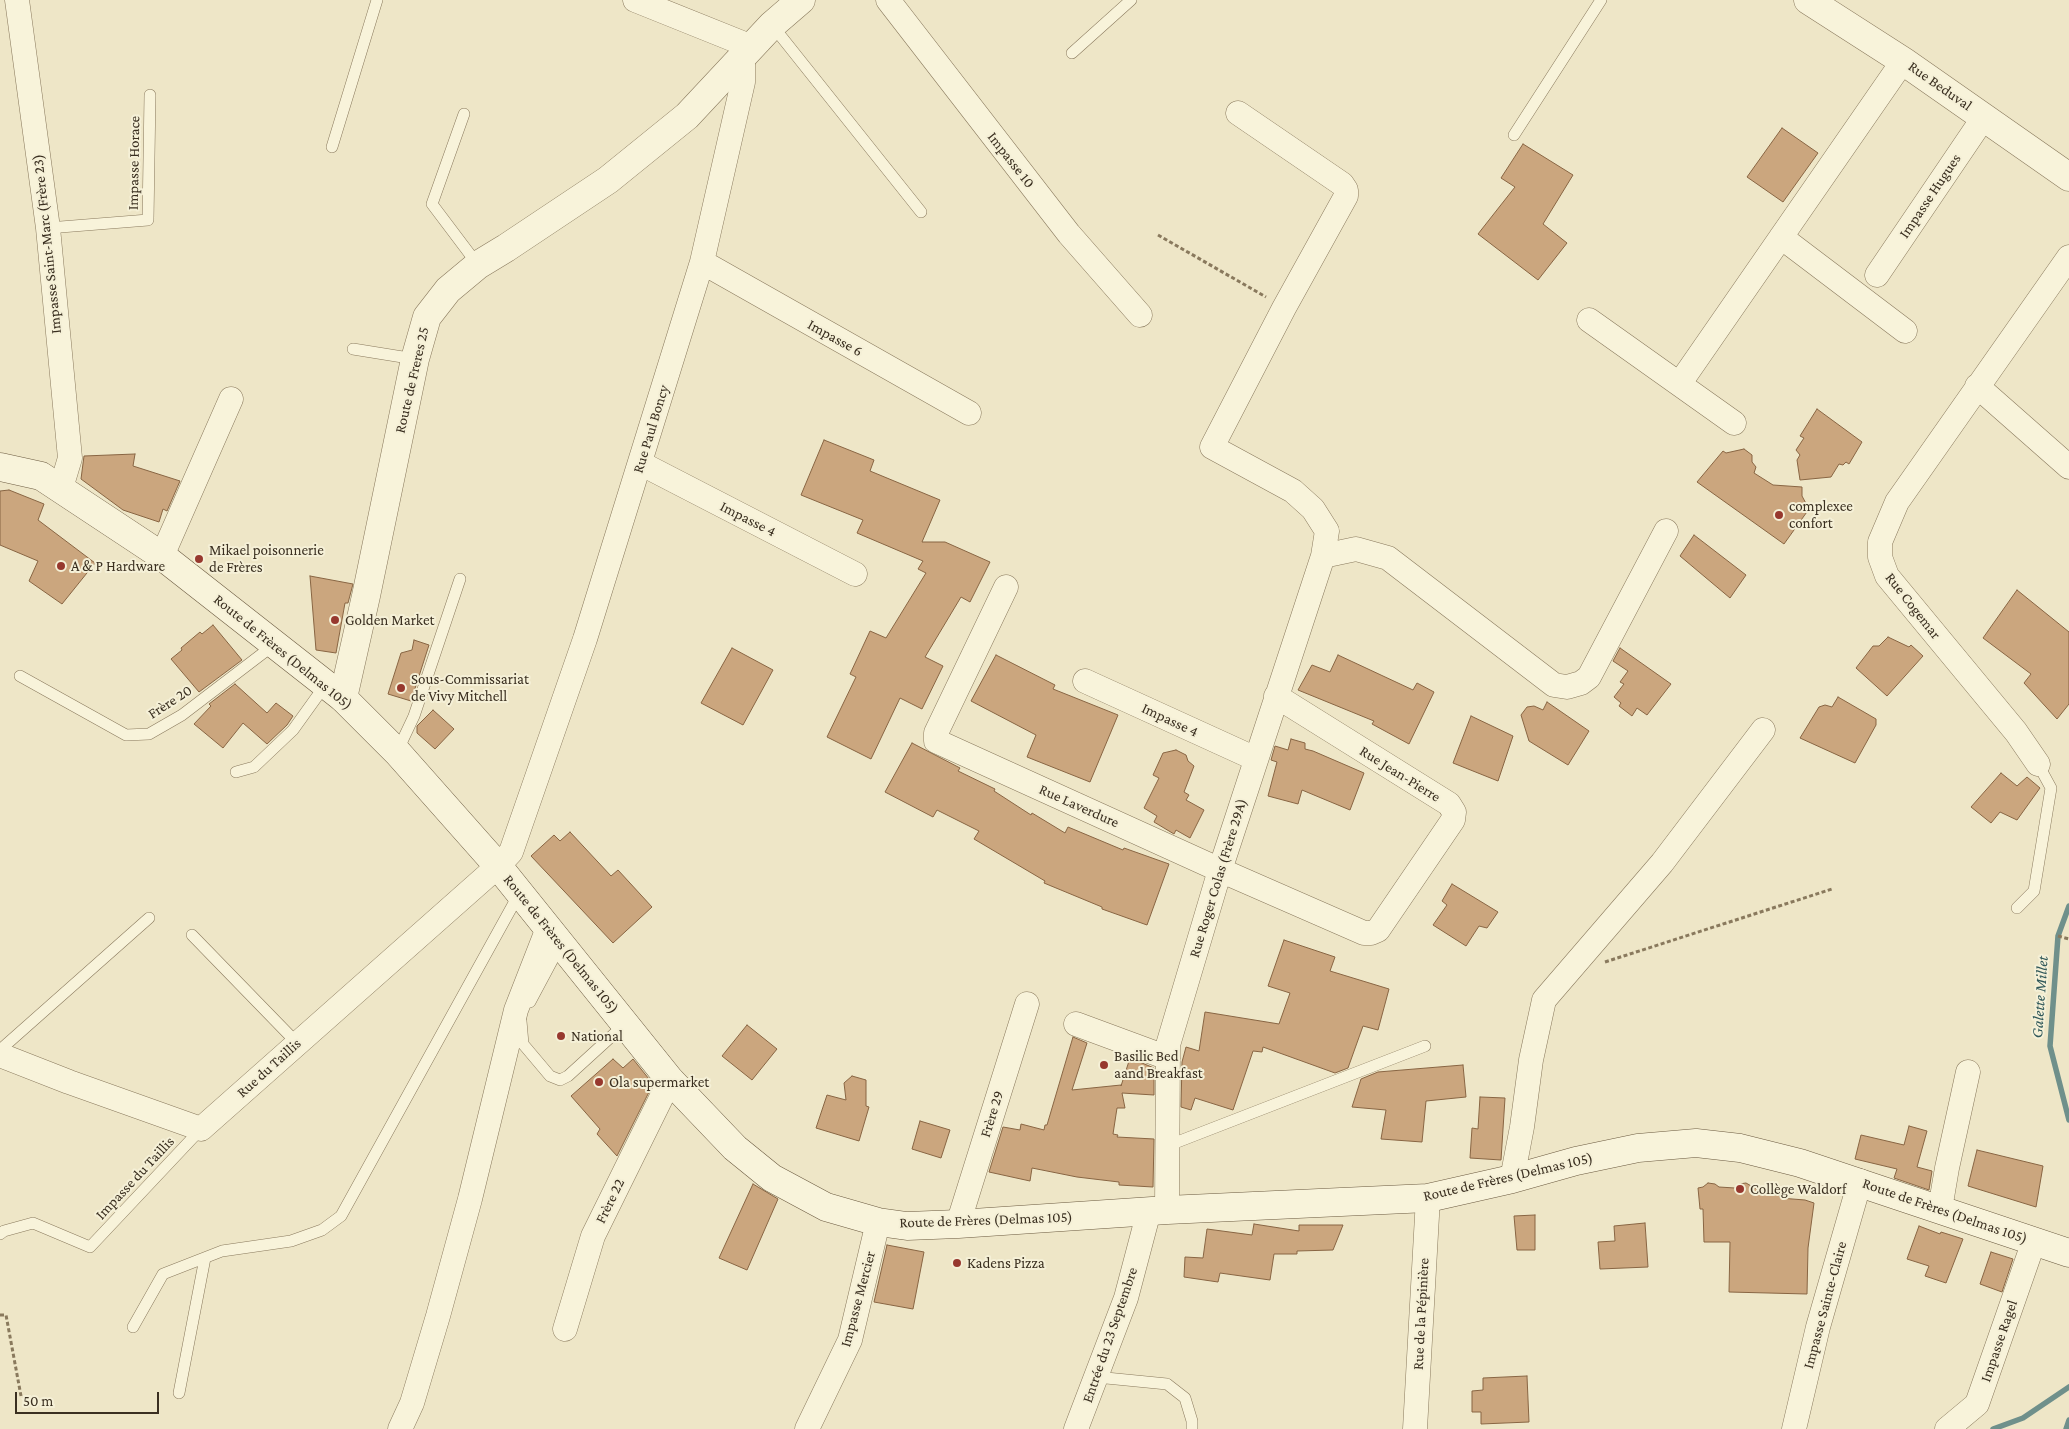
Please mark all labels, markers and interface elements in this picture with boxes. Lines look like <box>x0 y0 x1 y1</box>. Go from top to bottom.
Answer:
street label: Rue Beduval <box>1905 57 1975 115</box>
street label: Impasse Horace <box>124 116 144 210</box>
street label: Impasse 10 <box>984 128 1038 192</box>
street label: Impasse Hugues <box>1895 150 1965 242</box>
street label: Impasse Saint-Marc (Frère 23) <box>29 153 65 335</box>
street label: Impasse 6 <box>804 316 866 360</box>
street label: Route de Freres 25 <box>391 325 433 435</box>
street label: Rue Paul Boncy <box>629 383 673 475</box>
street label: Impasse 4 <box>717 497 779 541</box>
place label: complexee confort <box>1789 497 1853 532</box>
marker: complexee confort <box>1773 509 1785 521</box>
place label: Mikael poisonnerie de Frères <box>209 541 324 576</box>
marker: Mikael poisonnerie de Frères <box>193 553 205 565</box>
place label: A & P Hardware <box>71 557 165 575</box>
marker: A & P Hardware <box>55 560 67 572</box>
street label: Rue Cogemar <box>1881 569 1945 643</box>
street label: Route de Frères (Delmas 105) <box>210 590 356 714</box>
place label: Golden Market <box>345 611 434 629</box>
marker: Golden Market <box>329 614 341 626</box>
place label: Sous-Commissariat de Vivy Mitchell <box>411 670 529 705</box>
street label: Frère 20 <box>145 681 195 723</box>
marker: Sous-Commissariat de Vivy Mitchell <box>395 682 407 694</box>
street label: Impasse 4 <box>1139 699 1201 741</box>
street label: Rue Jean-Pierre <box>1356 742 1444 806</box>
street label: Rue Laverdure <box>1036 780 1122 832</box>
street label: Rue Roger Colas (Frère 29A) <box>1185 796 1251 960</box>
street label: Route de Frères (Delmas 105) <box>499 871 623 1017</box>
water label: Galette Millet <box>2028 955 2052 1039</box>
place label: National <box>571 1027 623 1045</box>
marker: National <box>555 1030 567 1042</box>
street label: Rue du Taillis <box>233 1034 305 1102</box>
place label: Basilic Bed aand Breakfast <box>1114 1047 1203 1082</box>
marker: Basilic Bed aand Breakfast <box>1098 1059 1110 1071</box>
place label: Ola supermarket <box>609 1073 709 1091</box>
marker: Ola supermarket <box>593 1076 605 1088</box>
street label: Frère 29 <box>976 1088 1008 1140</box>
street label: Impasse du Taillis <box>92 1133 178 1223</box>
street label: Route de Frères (Delmas 105) <box>1421 1149 1595 1205</box>
street label: Route de Frères (Delmas 105) <box>1860 1174 2030 1248</box>
street label: Frère 22 <box>591 1176 629 1226</box>
place label: Collège Waldorf <box>1750 1180 1846 1198</box>
marker: Collège Waldorf <box>1734 1183 1746 1195</box>
street label: Route de Frères (Delmas 105) <box>899 1208 1073 1232</box>
street label: Impasse Sainte-Claire <box>1799 1239 1851 1371</box>
street label: Impasse Mercier <box>837 1249 879 1349</box>
place label: Kadens Pizza <box>967 1254 1045 1272</box>
marker: Kadens Pizza <box>951 1257 963 1269</box>
street label: Rue de la Pépinière <box>1409 1257 1433 1371</box>
street label: Entrée du 23 Septembre <box>1078 1265 1142 1405</box>
street label: Impasse Ragel <box>1977 1298 2021 1384</box>
scale bar <box>18 1382 161 1414</box>
text: 50 m <box>23 1393 53 1409</box>

